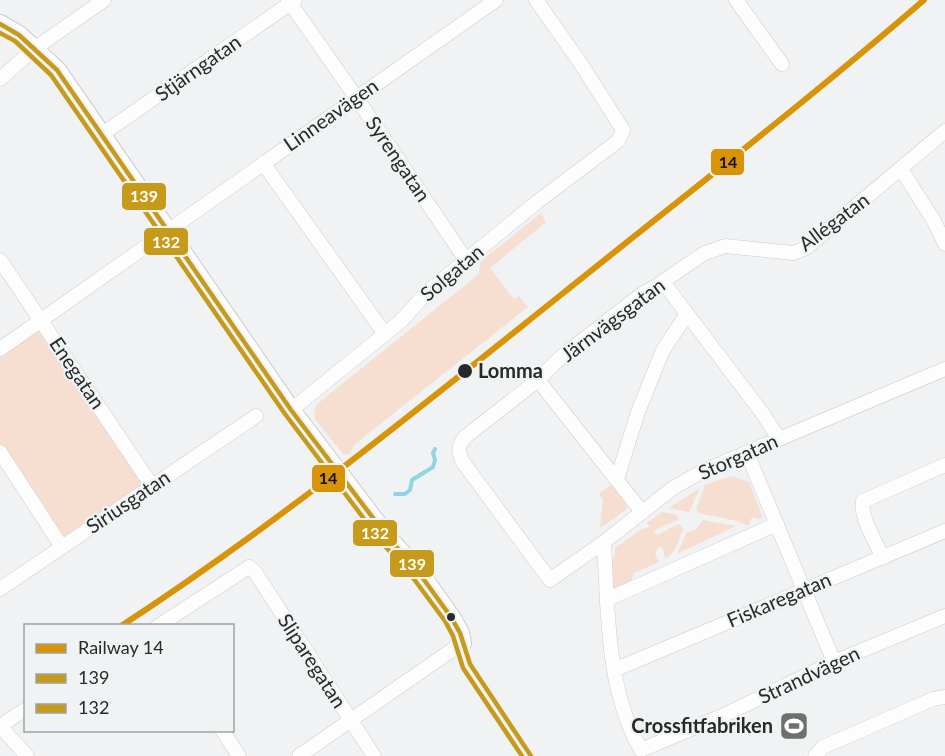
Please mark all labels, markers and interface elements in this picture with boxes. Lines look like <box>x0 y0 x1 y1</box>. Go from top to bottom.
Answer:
street label: Stjärngatan <box>150 29 245 105</box>
street label: Linneavägen <box>279 73 382 155</box>
street label: Syrengatan <box>362 111 436 206</box>
line badge: 14 <box>710 148 745 176</box>
text: 14 <box>719 152 737 171</box>
line badge: 139 <box>121 182 167 211</box>
text: 139 <box>130 186 158 205</box>
street label: Allégatan <box>793 187 873 255</box>
line badge: 132 <box>143 227 189 256</box>
text: 132 <box>152 232 180 251</box>
street label: Solgatan <box>415 239 488 306</box>
street label: Järnvägsgatan <box>556 272 669 366</box>
street label: Enegatan <box>45 332 111 413</box>
place label: Lomma <box>478 358 543 382</box>
marker: Lomma <box>456 362 474 380</box>
street label: Storgatan <box>694 428 781 484</box>
street label: Siriusgatan <box>81 464 174 538</box>
line badge: 14 <box>311 464 346 493</box>
text: 14 <box>319 468 337 487</box>
line badge: 132 <box>352 519 398 547</box>
text: 132 <box>361 523 389 542</box>
line badge: 139 <box>389 549 435 578</box>
text: 139 <box>398 554 426 573</box>
street label: Fiskaregatan <box>723 566 834 632</box>
street label: Sliparegatan <box>274 609 352 712</box>
unlabelled marker <box>445 611 457 623</box>
legend <box>24 624 234 732</box>
text: Railway 14 <box>78 636 164 658</box>
street label: Strandvägen <box>754 640 863 708</box>
text: 139 <box>78 666 109 688</box>
text: 132 <box>78 696 109 718</box>
sports icon: Crossfitfabriken <box>778 710 810 742</box>
place label: Crossfitfabriken <box>631 713 773 737</box>

